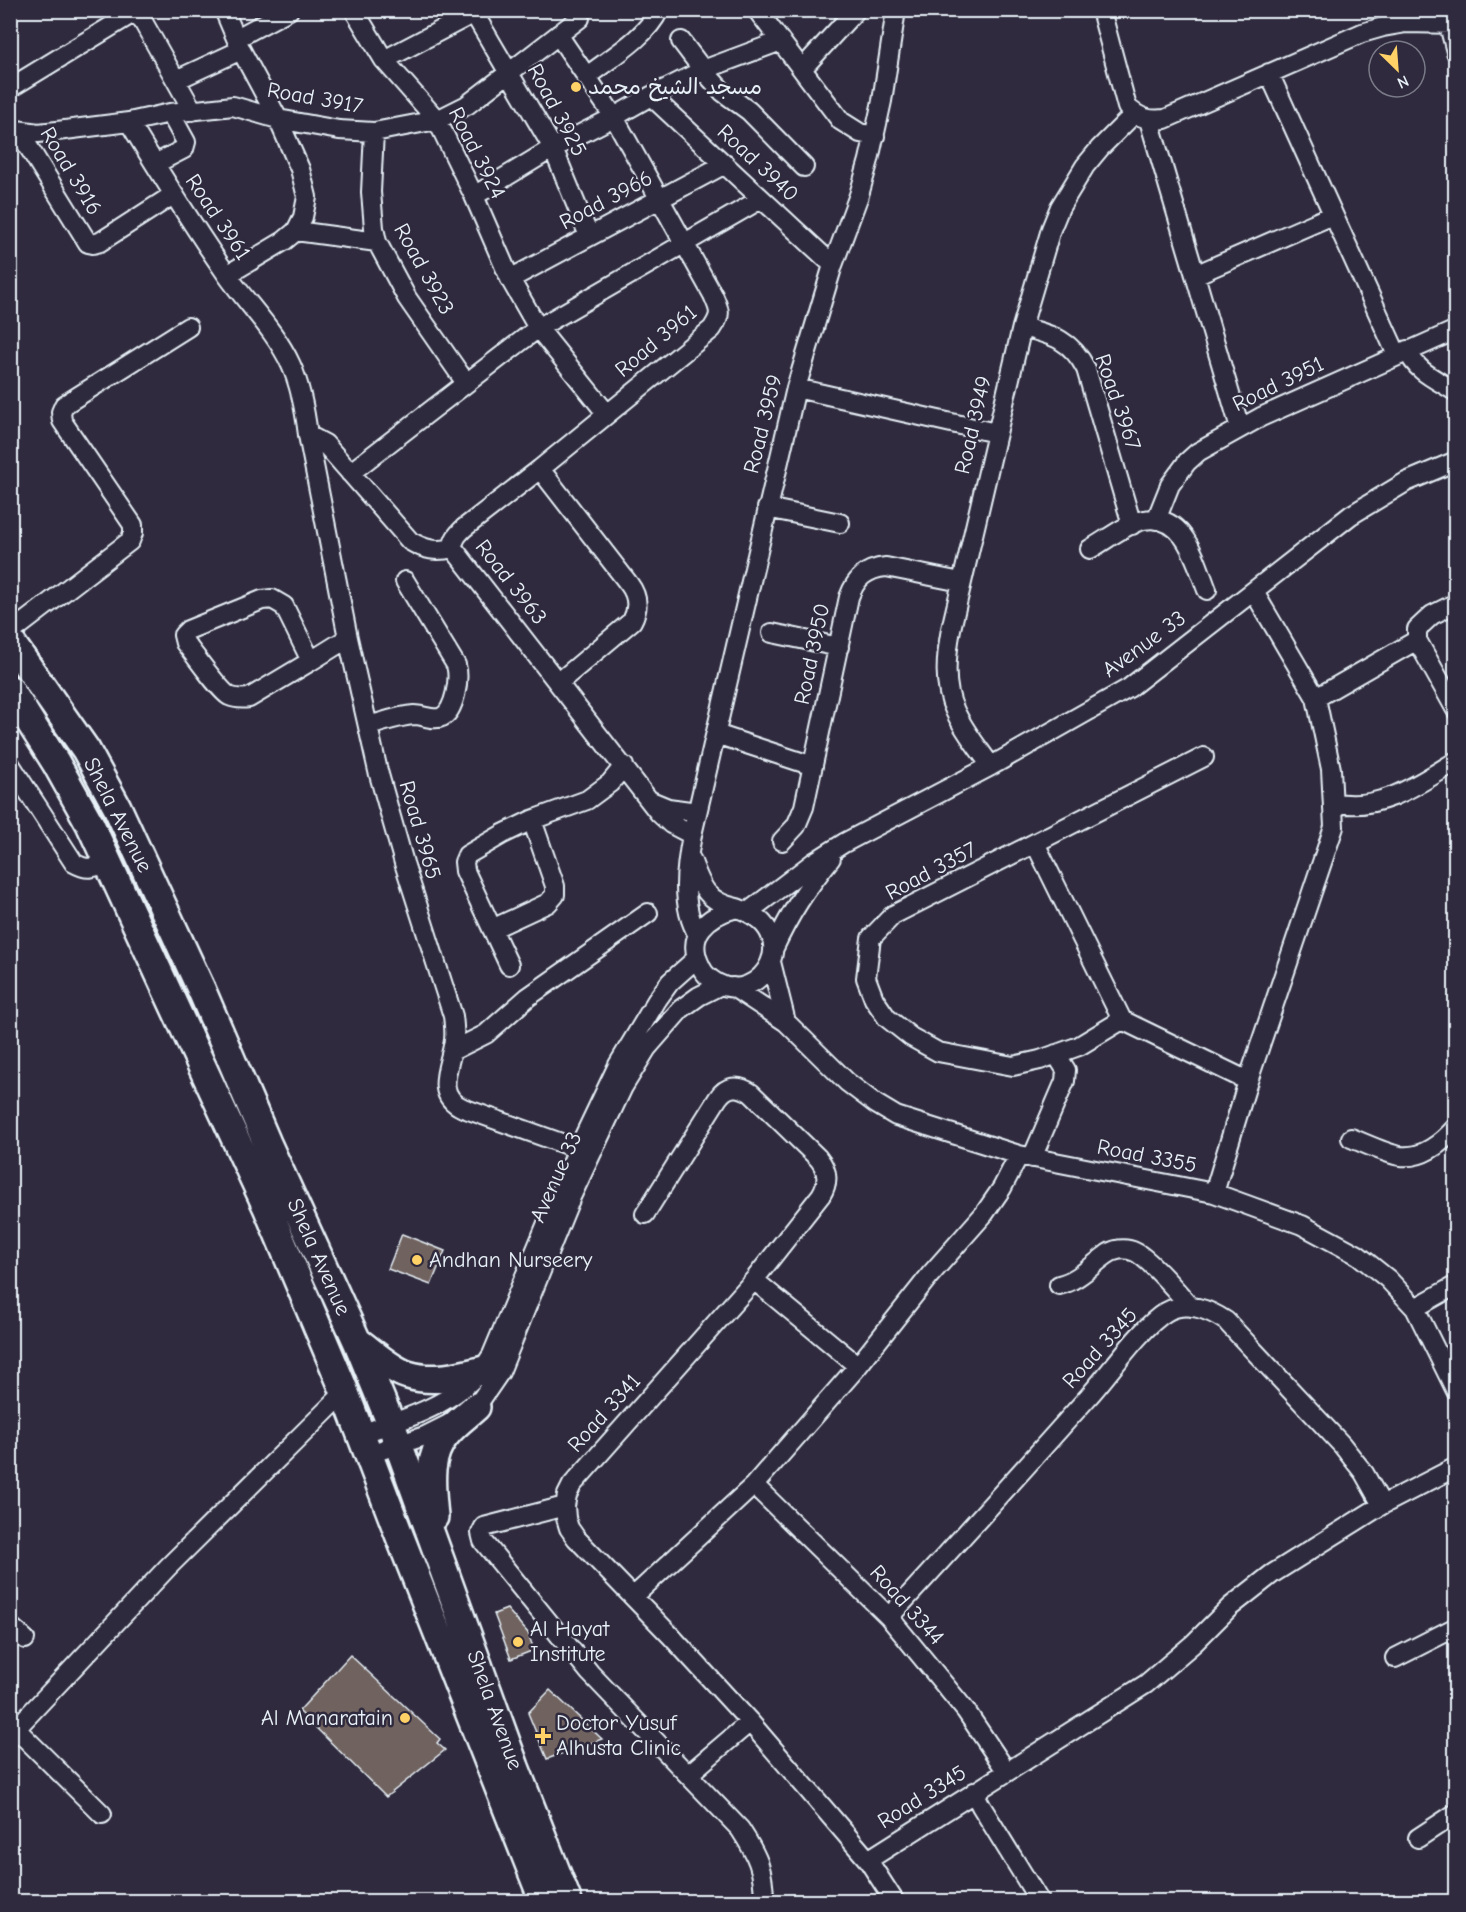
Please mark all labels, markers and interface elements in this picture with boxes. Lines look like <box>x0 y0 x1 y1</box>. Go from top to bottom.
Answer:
north arrow <box>1367 39 1427 99</box>
street label: Road 3925 <box>522 59 592 161</box>
text: N <box>1394 71 1411 92</box>
place label: مسجد الشيخ محمد <box>588 74 762 102</box>
street label: Road 3917 <box>265 77 365 119</box>
marker: مسجد الشيخ محمد <box>569 80 583 94</box>
street label: Road 3924 <box>443 103 511 203</box>
street label: Road 3940 <box>712 119 804 207</box>
street label: Road 3916 <box>35 122 107 220</box>
street label: Road 3966 <box>555 165 657 235</box>
street label: Road 3961 <box>180 169 256 265</box>
street label: Road 3923 <box>388 219 460 319</box>
street label: Road 3961 <box>610 299 702 383</box>
street label: Road 3967 <box>1089 350 1147 454</box>
street label: Road 3951 <box>1228 351 1328 417</box>
street label: Road 3959 <box>738 372 788 476</box>
street label: Road 3949 <box>949 373 997 477</box>
street label: Road 3963 <box>470 534 552 630</box>
street label: Road 3950 <box>789 601 835 707</box>
street label: Avenue 33 <box>1097 605 1191 683</box>
street label: Shela Avenue <box>78 753 158 877</box>
street label: Road 3965 <box>394 778 446 882</box>
street label: Road 3357 <box>881 836 982 906</box>
street label: Avenue 33 <box>524 1128 588 1226</box>
street label: Road 3355 <box>1095 1134 1199 1178</box>
street label: Shela Avenue <box>282 1194 356 1320</box>
place label: Andhan Nurseery <box>429 1247 593 1273</box>
marker: Andhan Nurseery <box>410 1253 424 1267</box>
street label: Road 3345 <box>1057 1302 1143 1394</box>
street label: Road 3341 <box>562 1368 646 1458</box>
street label: Road 3344 <box>864 1560 950 1650</box>
place label: Al Hayat Institute <box>530 1616 610 1667</box>
marker: Al Hayat Institute <box>511 1635 525 1649</box>
street label: Shela Avenue <box>461 1647 529 1773</box>
place label: Al Manaratain <box>261 1705 393 1731</box>
place label: Doctor Yusuf Alhusta Clinic <box>556 1710 682 1761</box>
marker: Al Manaratain <box>398 1711 412 1725</box>
marker: Doctor Yusuf Alhusta Clinic <box>534 1727 552 1745</box>
street label: Road 3345 <box>873 1760 971 1834</box>

